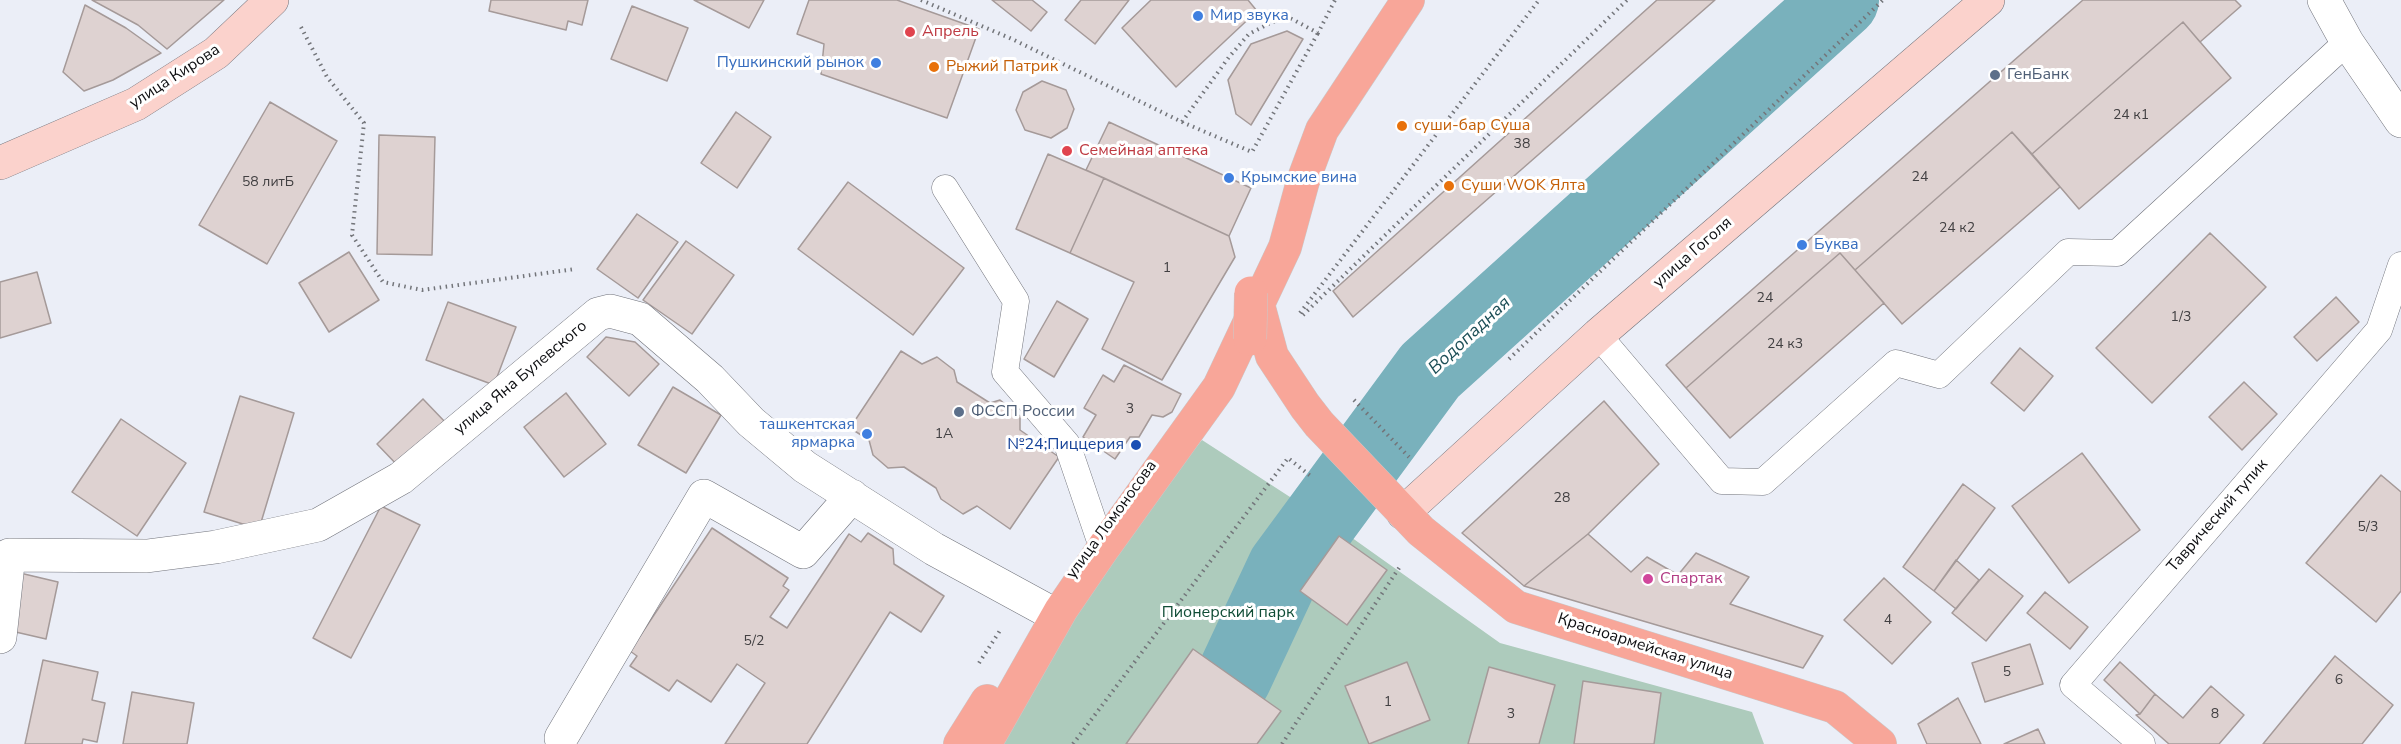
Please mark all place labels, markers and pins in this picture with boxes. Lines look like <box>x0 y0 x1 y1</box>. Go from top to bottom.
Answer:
place label: Мир звука <box>1210 6 1289 26</box>
marker: Мир звука <box>1191 9 1205 23</box>
place label: Апрель <box>922 22 979 42</box>
marker: Апрель <box>903 25 917 39</box>
place label: Пушкинский рынок <box>717 53 864 73</box>
marker: Пушкинский рынок <box>869 56 883 70</box>
place label: Рыжий Патрик <box>946 57 1058 77</box>
marker: Рыжий Патрик <box>927 60 941 74</box>
place label: ГенБанк <box>2007 65 2069 85</box>
marker: ГенБанк <box>1988 68 2002 82</box>
place label: суши-бар Суша <box>1414 116 1530 136</box>
marker: суши-бар Суша <box>1395 119 1409 133</box>
place label: Семейная аптека <box>1079 141 1208 161</box>
marker: Семейная аптека <box>1060 144 1074 158</box>
place label: Крымские вина <box>1241 168 1357 188</box>
marker: Крымские вина <box>1222 171 1236 185</box>
place label: Суши WOK Ялта <box>1461 176 1585 196</box>
marker: Суши WOK Ялта <box>1442 179 1456 193</box>
place label: Буква <box>1814 235 1859 255</box>
marker: Буква <box>1795 238 1809 252</box>
place label: ФССП России <box>971 402 1075 422</box>
marker: ФССП России <box>952 405 966 419</box>
place label: ташкентская ярмарка <box>760 415 855 453</box>
marker: ташкентская ярмарка <box>860 427 874 441</box>
place label: №24;Пиццерия <box>1007 435 1124 455</box>
marker: №24;Пиццерия <box>1129 438 1143 452</box>
place label: Спартак <box>1660 569 1722 589</box>
marker: Спартак <box>1641 572 1655 586</box>

